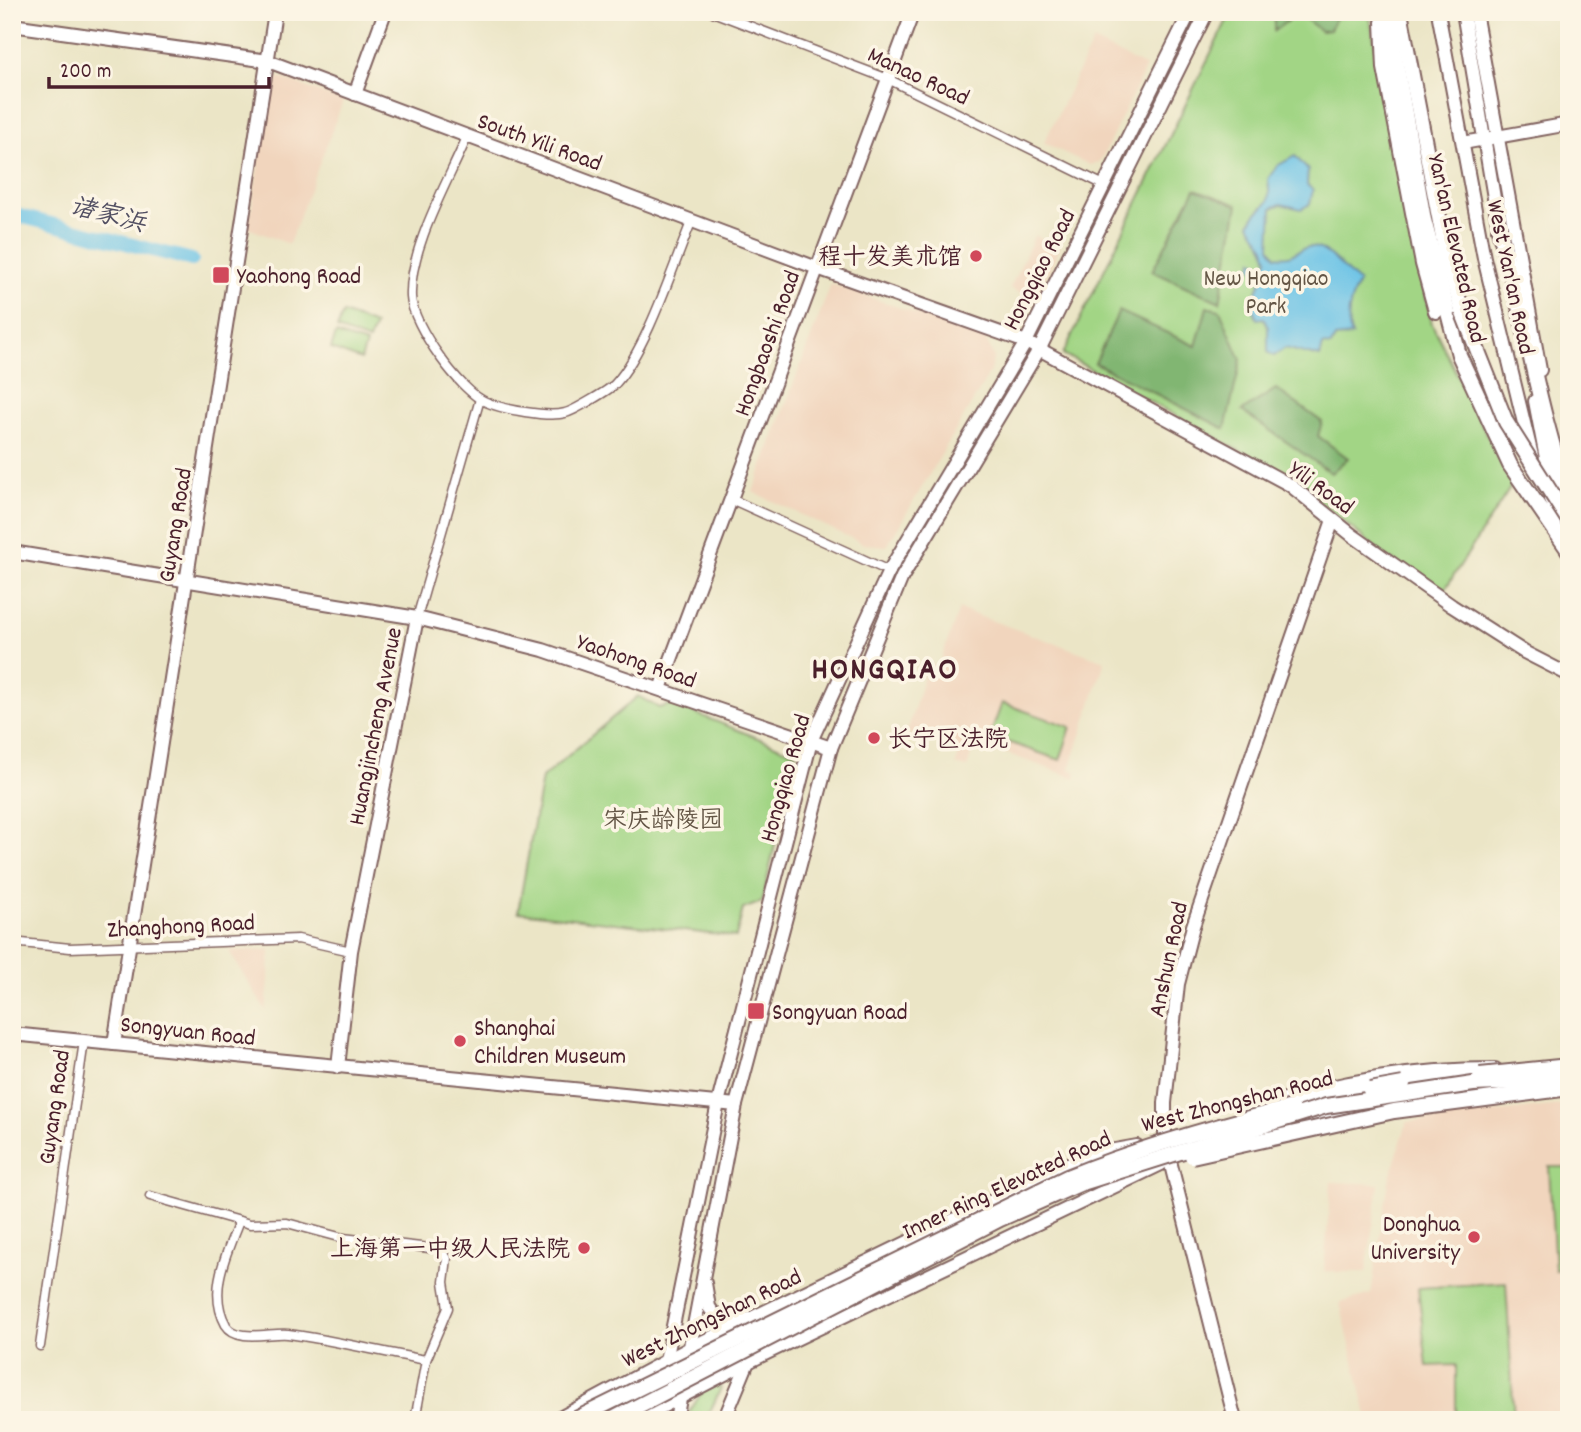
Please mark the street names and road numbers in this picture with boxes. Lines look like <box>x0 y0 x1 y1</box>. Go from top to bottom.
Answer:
street label: Manao Road <box>861 39 974 116</box>
street label: South Yili Road <box>472 106 606 182</box>
street label: Yan'an Elevated Road <box>1417 151 1493 347</box>
street label: West Yan'an Road <box>1476 197 1542 358</box>
street label: Hongqiao Road <box>996 204 1086 337</box>
street label: Hongbaoshi Road <box>727 266 811 422</box>
street label: Yili Road <box>1280 454 1360 525</box>
street label: Guyang Road <box>151 466 203 585</box>
street label: Huangjincheng Avenue <box>341 625 413 829</box>
street label: Yaohong Road <box>572 627 700 699</box>
street label: Hongqiao Road <box>752 711 821 847</box>
street label: Anshun Road <box>1141 899 1199 1020</box>
street label: Zhanghong Road <box>106 907 256 949</box>
street label: Songyuan Road <box>118 1009 257 1057</box>
street label: Guyang Road <box>31 1048 81 1167</box>
street label: West Zhongshan Road <box>1138 1063 1337 1143</box>
street label: Inner Ring Elevated Road <box>897 1123 1117 1250</box>
street label: West Zhongshan Road <box>617 1261 808 1378</box>

